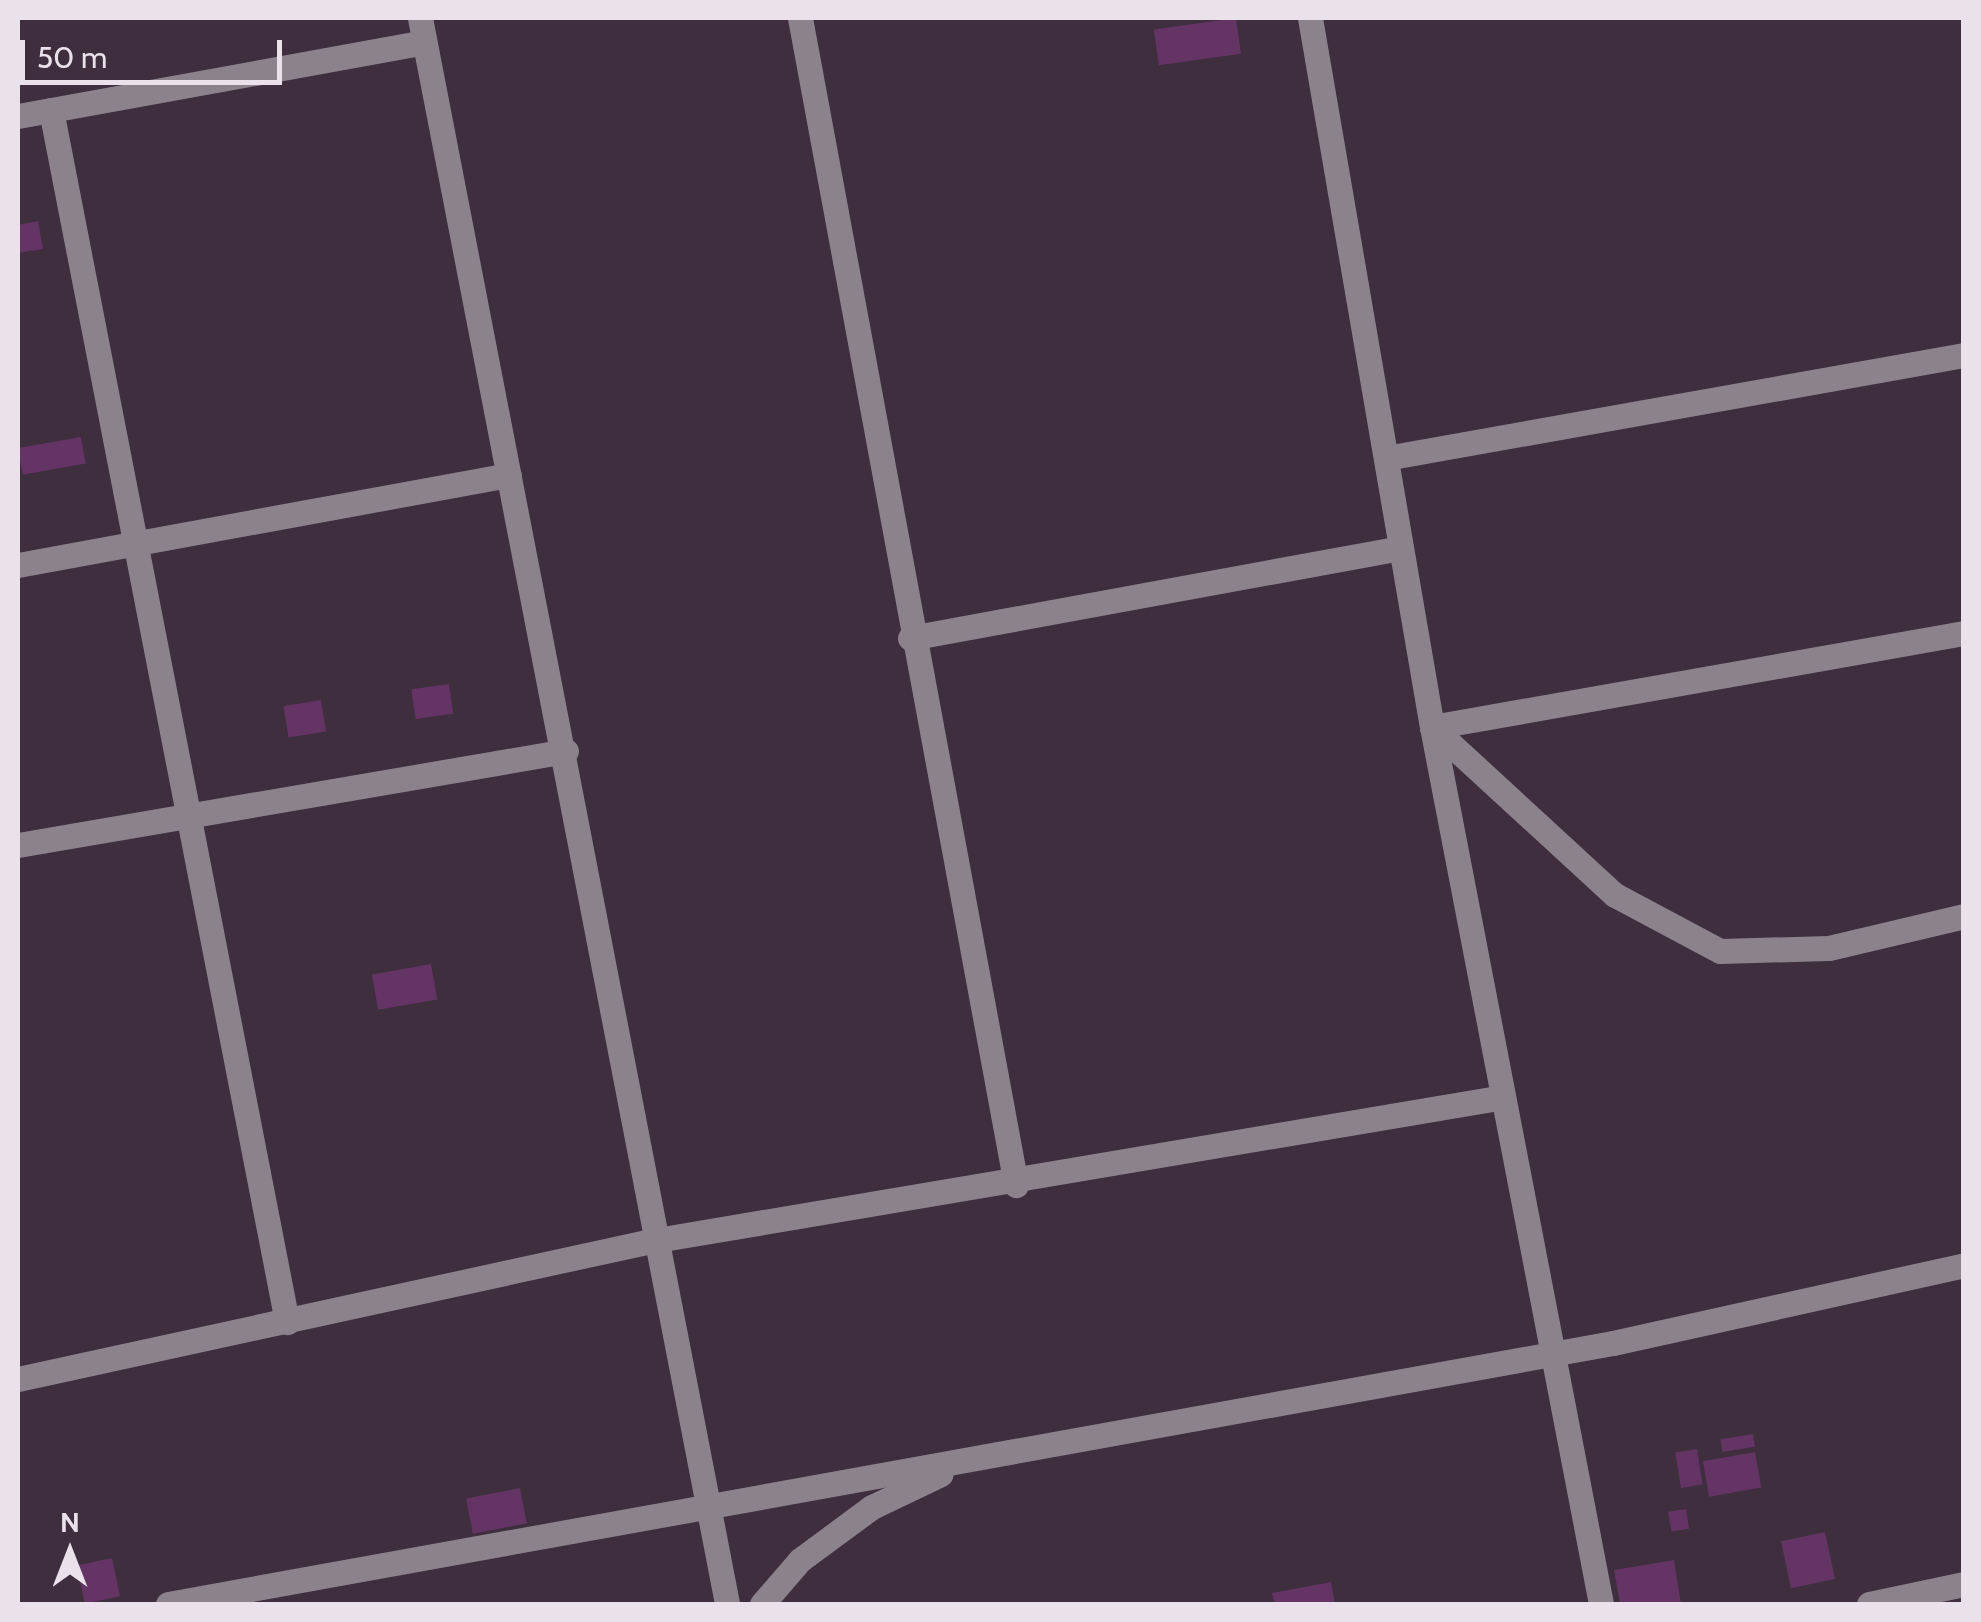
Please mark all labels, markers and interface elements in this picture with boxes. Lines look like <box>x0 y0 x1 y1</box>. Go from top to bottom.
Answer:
scale bar <box>25 20 288 82</box>
text: 50 m <box>37 39 107 76</box>
north arrow <box>20 1502 120 1602</box>
text: N <box>60 1505 80 1539</box>

